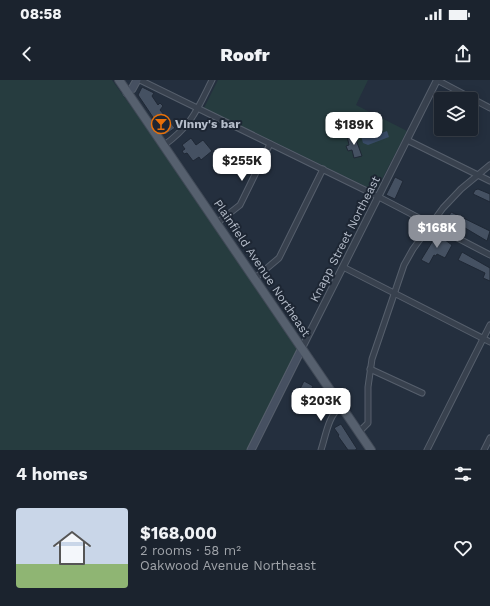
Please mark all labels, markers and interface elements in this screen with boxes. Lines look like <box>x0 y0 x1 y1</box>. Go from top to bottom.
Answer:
text: 08:58 <box>20 5 62 23</box>
icon: back <box>16 43 38 65</box>
icon: share <box>452 43 474 65</box>
text: Roofr <box>220 44 270 65</box>
map controls <box>434 92 478 136</box>
button: layers <box>434 92 478 136</box>
pin: $189K <box>326 112 382 146</box>
bar icon: Vinny's bar <box>150 113 172 135</box>
place label: Vinny's bar <box>175 117 241 131</box>
text: $189K <box>334 117 374 132</box>
pin: $255K <box>214 148 270 182</box>
text: $255K <box>222 153 262 168</box>
street label: Knapp Street Northeast <box>307 174 383 304</box>
street label: Plainfield Avenue Northeast <box>211 197 313 339</box>
pin: $168K <box>409 215 465 249</box>
text: $168K <box>417 220 457 235</box>
pin: $203K <box>293 388 349 422</box>
text: $203K <box>300 393 342 408</box>
icon: filters <box>452 463 474 485</box>
text: 4 homes <box>16 464 87 484</box>
text: $168,000 <box>140 523 217 543</box>
icon: home <box>48 524 96 572</box>
icon: heart <box>452 537 474 559</box>
text: 2 rooms · 58 m² <box>140 543 241 558</box>
text: Oakwood Avenue Northeast <box>140 558 316 573</box>

